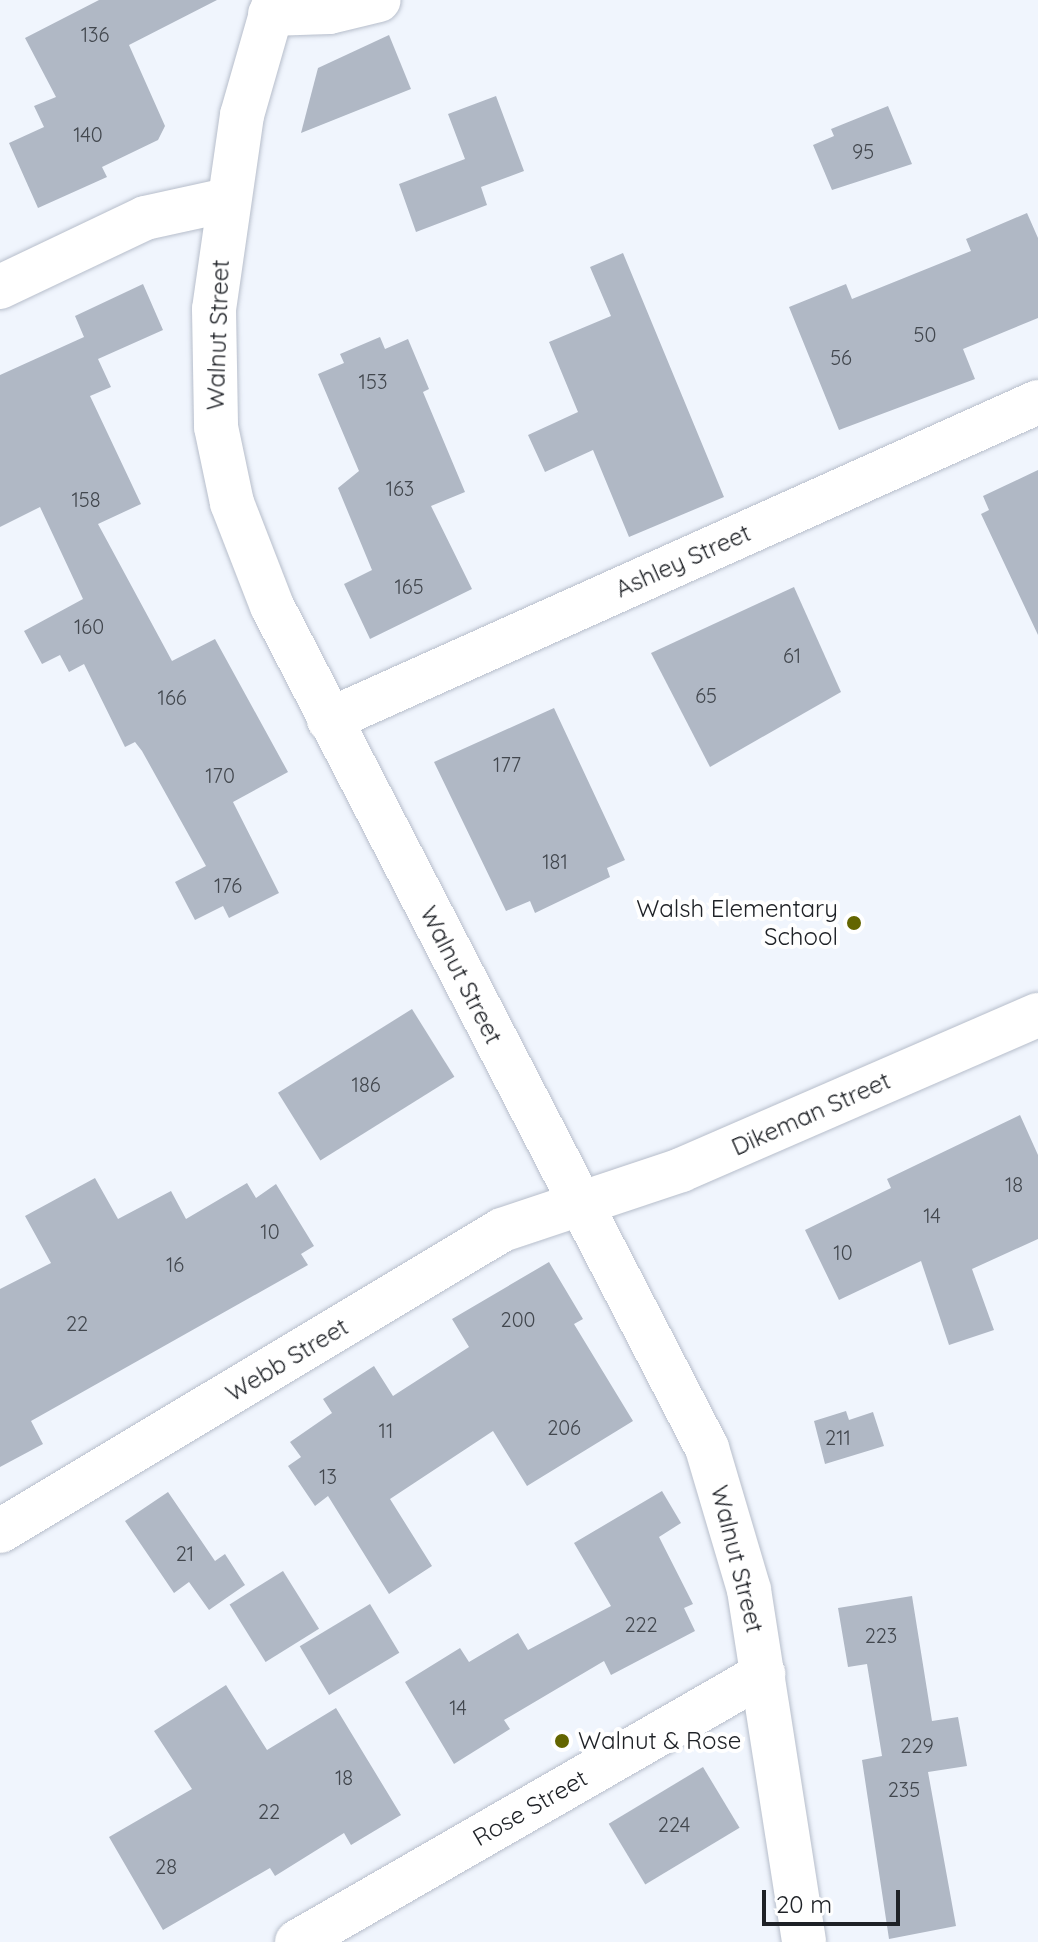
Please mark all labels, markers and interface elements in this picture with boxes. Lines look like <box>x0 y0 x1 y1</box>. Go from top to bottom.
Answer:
house number: 136 <box>81 22 109 46</box>
house number: 140 <box>73 122 103 146</box>
house number: 95 <box>852 139 874 163</box>
street label: Walnut Street <box>201 259 235 411</box>
house number: 50 <box>914 322 936 346</box>
house number: 56 <box>830 345 852 369</box>
house number: 153 <box>359 369 387 393</box>
house number: 163 <box>386 476 414 500</box>
house number: 158 <box>71 487 101 511</box>
street label: Ashley Street <box>611 518 755 604</box>
house number: 165 <box>394 574 424 598</box>
house number: 160 <box>74 614 104 638</box>
house number: 61 <box>783 643 801 667</box>
house number: 65 <box>695 683 717 707</box>
house number: 166 <box>158 685 186 709</box>
house number: 177 <box>493 752 521 776</box>
house number: 170 <box>205 763 235 787</box>
house number: 181 <box>542 849 568 873</box>
house number: 176 <box>214 873 242 897</box>
place label: Walsh Elementary School <box>636 895 838 951</box>
street label: Walnut Street <box>414 901 508 1049</box>
marker: Walsh Elementary School <box>845 914 863 932</box>
street label: Dikeman Street <box>727 1066 895 1162</box>
house number: 186 <box>352 1072 380 1096</box>
house number: 18 <box>1005 1172 1023 1196</box>
house number: 14 <box>923 1203 941 1227</box>
house number: 10 <box>260 1219 280 1243</box>
house number: 10 <box>833 1240 853 1264</box>
house number: 16 <box>166 1252 184 1276</box>
house number: 200 <box>501 1307 535 1331</box>
house number: 22 <box>66 1311 88 1335</box>
street label: Webb Street <box>221 1312 353 1408</box>
house number: 206 <box>547 1415 581 1439</box>
house number: 11 <box>379 1418 393 1442</box>
house number: 211 <box>825 1425 851 1449</box>
house number: 13 <box>319 1464 337 1488</box>
street label: Walnut Street <box>705 1482 769 1636</box>
house number: 21 <box>176 1541 194 1565</box>
house number: 222 <box>624 1612 658 1636</box>
house number: 223 <box>865 1623 897 1647</box>
house number: 14 <box>449 1695 467 1719</box>
place label: Walnut & Rose <box>578 1727 741 1755</box>
marker: Walnut & Rose <box>553 1732 571 1750</box>
house number: 229 <box>900 1733 934 1757</box>
street label: Rose Street <box>468 1764 592 1852</box>
house number: 18 <box>335 1765 353 1789</box>
house number: 235 <box>888 1777 920 1801</box>
house number: 22 <box>258 1799 280 1823</box>
house number: 224 <box>658 1812 690 1836</box>
house number: 28 <box>155 1854 177 1878</box>
scale bar <box>766 1874 904 1924</box>
text: 20 m <box>776 1889 832 1919</box>

